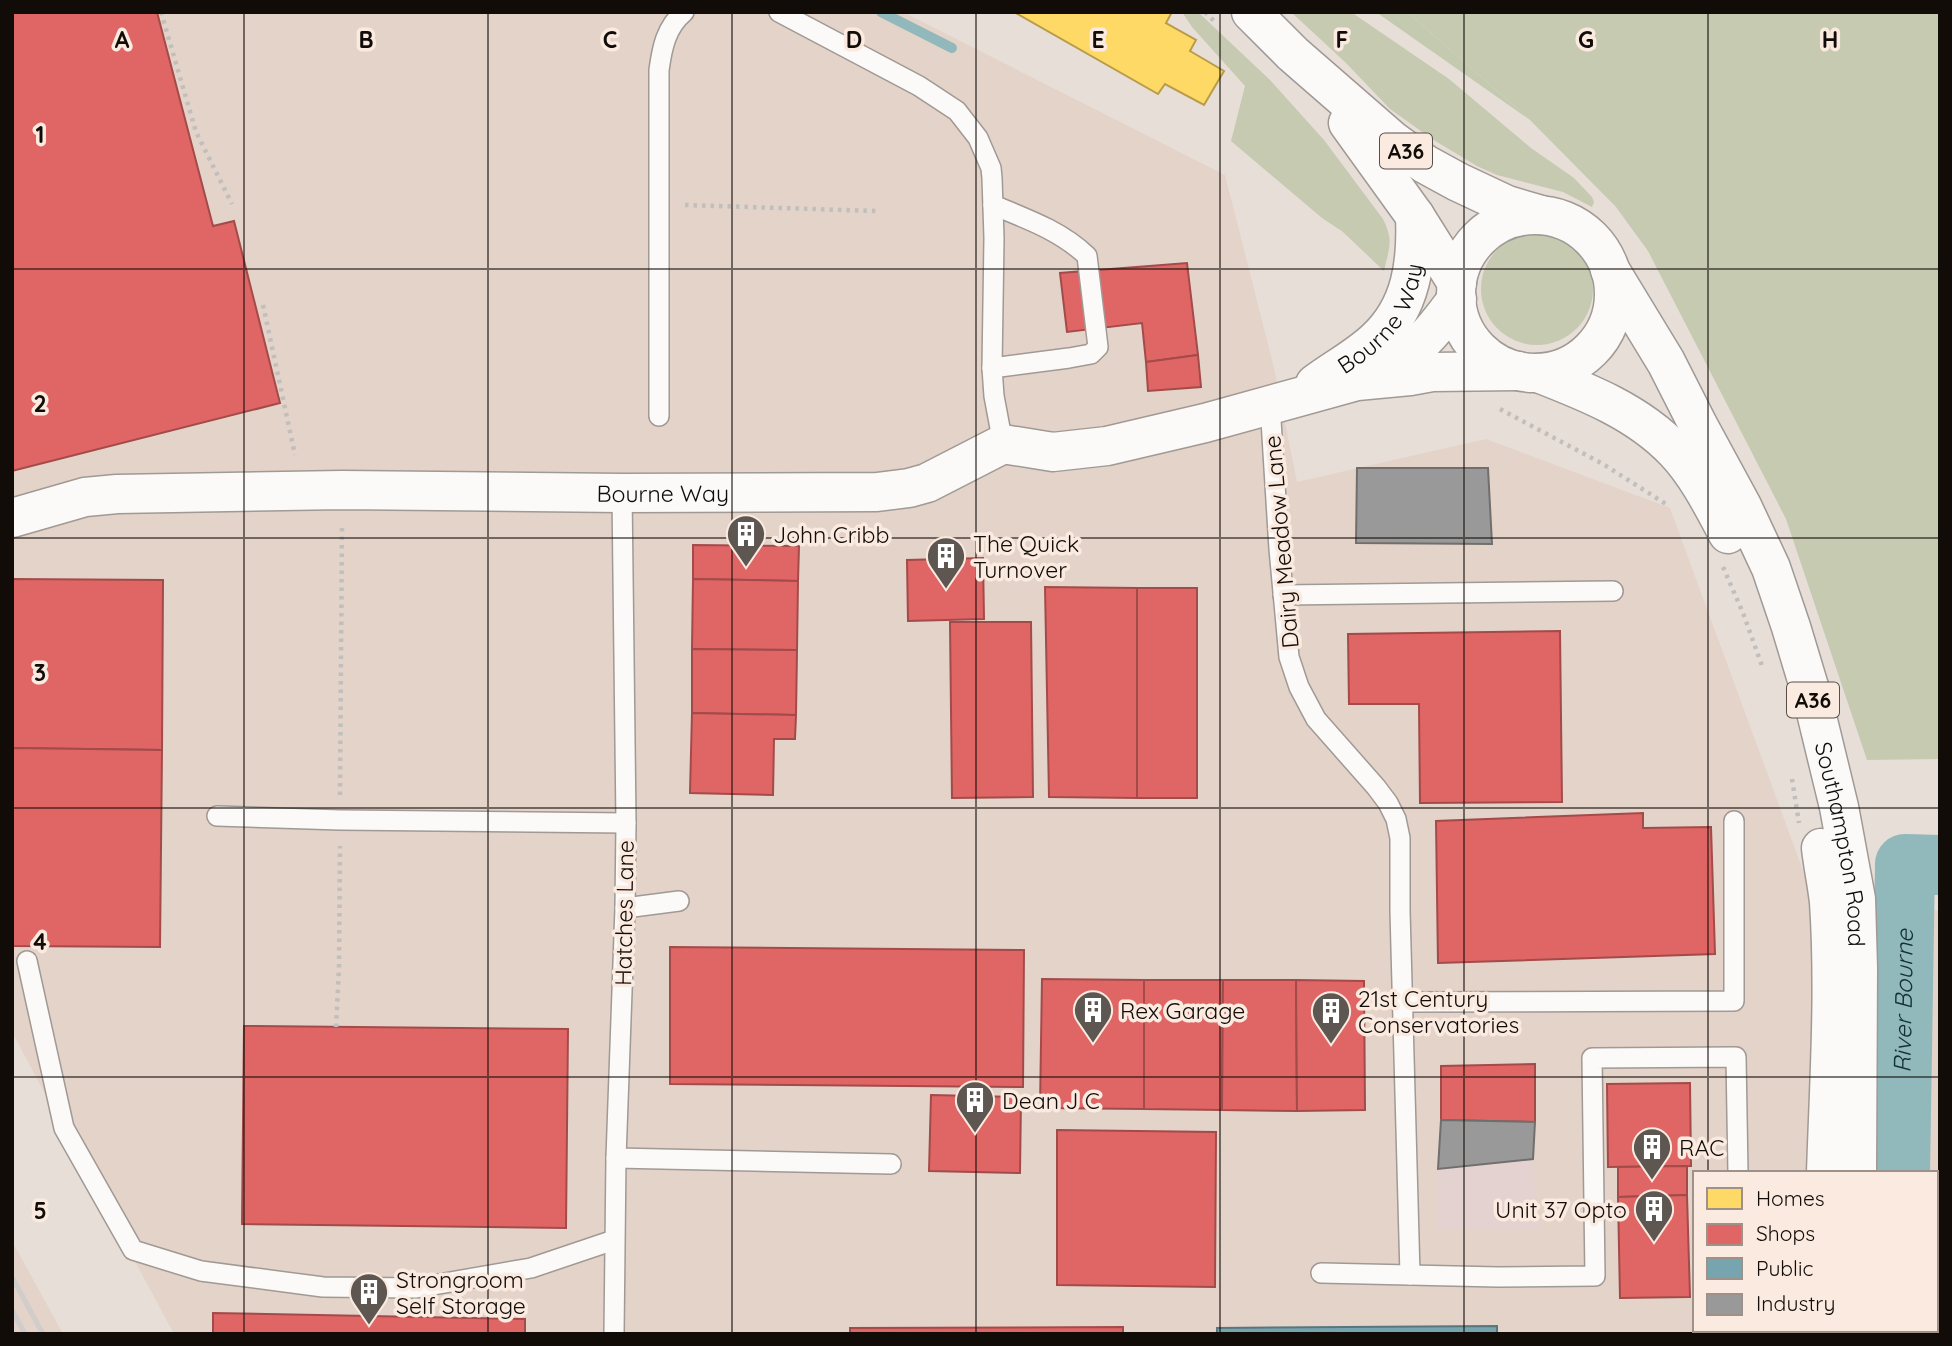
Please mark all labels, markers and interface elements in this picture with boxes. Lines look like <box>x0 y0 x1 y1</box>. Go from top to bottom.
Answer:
text: A <box>115 25 130 54</box>
text: B <box>358 25 374 54</box>
text: C <box>603 25 617 54</box>
text: D <box>846 25 862 54</box>
text: E <box>1091 25 1105 54</box>
text: F <box>1336 25 1348 54</box>
text: G <box>1578 25 1594 54</box>
text: H <box>1822 25 1838 54</box>
text: 1 <box>36 120 44 149</box>
road number: A36 <box>1380 134 1432 168</box>
street label: Bourne Way <box>1332 261 1428 379</box>
text: 2 <box>33 389 47 418</box>
street label: Dairy Meadow Lane <box>1257 434 1305 650</box>
street label: Bourne Way <box>596 478 729 508</box>
building icon: John Cribb <box>725 513 767 568</box>
place label: John Cribb <box>773 520 889 549</box>
place label: The Quick Turnover <box>973 529 1079 584</box>
building icon: The Quick Turnover <box>925 535 967 590</box>
text: 3 <box>34 658 46 687</box>
road number: A36 <box>1787 682 1839 718</box>
street label: Southampton Road <box>1809 739 1872 947</box>
street label: Hatches Lane <box>608 840 640 986</box>
text: 4 <box>33 927 47 956</box>
water label: River Bourne <box>1887 928 1919 1073</box>
place label: 21st Century Conservatories <box>1358 984 1519 1039</box>
building icon: Rex Garage <box>1072 989 1114 1044</box>
building icon: 21st Century Conservatories <box>1310 990 1352 1045</box>
place label: Rex Garage <box>1120 996 1245 1025</box>
building icon: Dean J C <box>954 1079 996 1134</box>
place label: Dean J C <box>1002 1086 1100 1115</box>
building icon: RAC <box>1631 1126 1673 1181</box>
place label: RAC <box>1679 1133 1724 1162</box>
legend <box>1693 1171 1938 1332</box>
text: Homes <box>1756 1185 1825 1211</box>
building icon: Unit 37 Opto <box>1633 1188 1675 1243</box>
place label: Unit 37 Opto <box>1495 1195 1627 1224</box>
text: 5 <box>33 1196 47 1225</box>
text: Shops <box>1756 1220 1815 1246</box>
text: Public <box>1756 1255 1813 1281</box>
place label: Strongroom Self Storage <box>396 1265 526 1320</box>
building icon: Strongroom Self Storage <box>348 1271 390 1326</box>
text: Industry <box>1756 1290 1835 1316</box>

